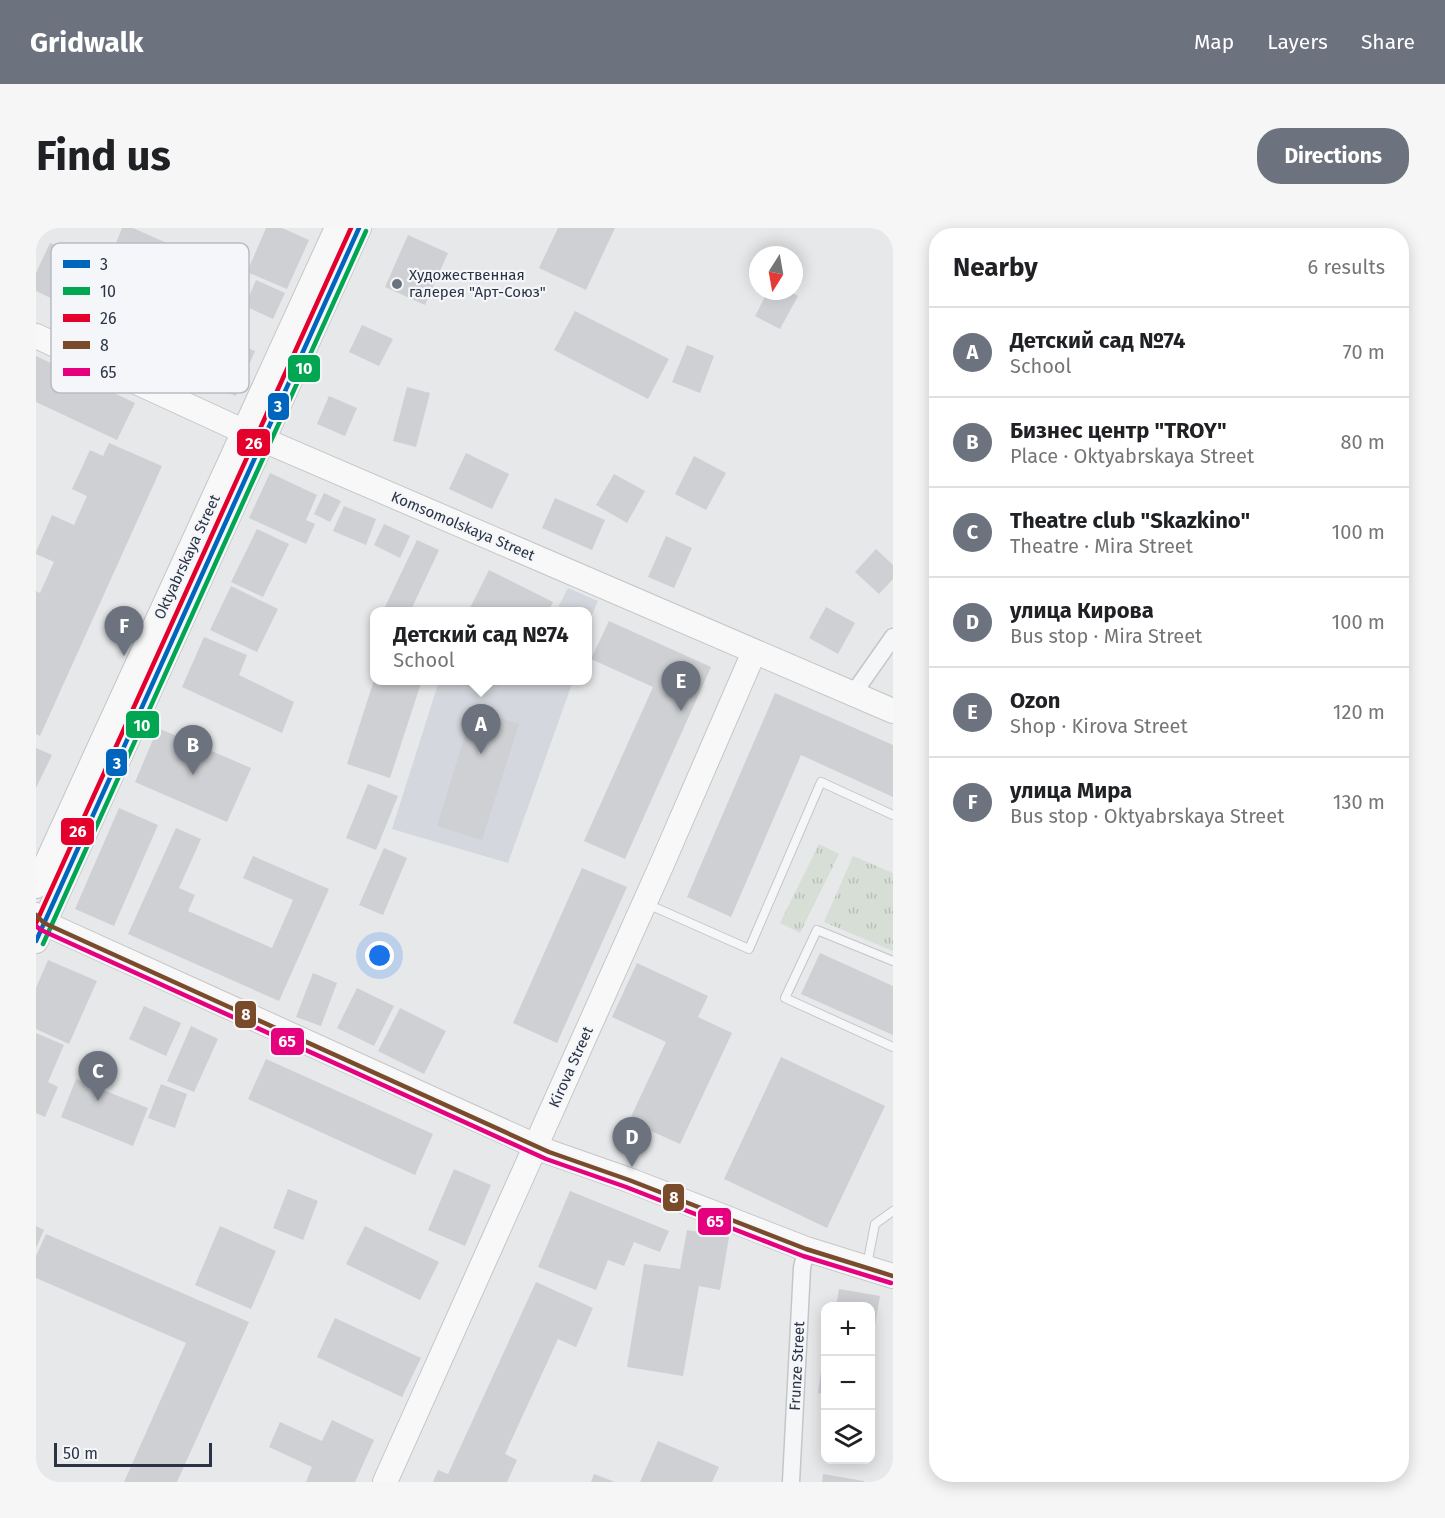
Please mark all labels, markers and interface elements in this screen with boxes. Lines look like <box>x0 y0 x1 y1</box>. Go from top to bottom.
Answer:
text: Gridwalk <box>30 26 143 59</box>
text: Map <box>1194 29 1234 55</box>
text: Layers <box>1267 29 1328 55</box>
text: Share <box>1361 29 1415 55</box>
button: Directions <box>1257 128 1409 184</box>
text: Find us <box>36 131 171 181</box>
legend <box>51 243 249 393</box>
north arrow <box>749 246 803 300</box>
text: Nearby <box>953 252 1038 283</box>
text: 3 <box>100 255 108 274</box>
text: 6 results <box>1308 255 1385 279</box>
place label: Художественная галерея "Арт-Союз" <box>409 266 546 301</box>
marker: Художественная галерея "Арт-Союз" <box>390 277 404 291</box>
text: 10 <box>100 282 116 301</box>
text: 26 <box>100 309 116 328</box>
text: Детский сад №74 <box>1010 327 1185 354</box>
text: 8 <box>100 336 109 355</box>
text: A <box>967 340 978 364</box>
text: 70 m <box>1343 340 1385 364</box>
line badge: 10 <box>287 354 321 383</box>
text: School <box>1010 354 1071 378</box>
text: 10 <box>296 359 312 378</box>
text: 65 <box>100 363 116 382</box>
line badge: 3 <box>267 392 290 421</box>
text: 3 <box>273 397 282 416</box>
text: Бизнес центр "TROY" <box>1010 417 1227 444</box>
line badge: 26 <box>236 428 271 457</box>
text: B <box>966 430 979 454</box>
text: 80 m <box>1340 430 1385 454</box>
text: 26 <box>245 434 263 453</box>
text: Place · Oktyabrskaya Street <box>1010 444 1254 468</box>
street label: Komsomolskaya Street <box>388 488 538 565</box>
street label: Oktyabrskaya Street <box>150 491 224 622</box>
text: Theatre club "Skazkino" <box>1010 507 1250 534</box>
text: C <box>967 520 978 544</box>
text: 100 m <box>1332 520 1385 544</box>
text: Theatre · Mira Street <box>1010 534 1193 558</box>
text: улица Кирова <box>1010 597 1154 624</box>
pin: F <box>104 606 143 656</box>
popup <box>370 607 592 685</box>
text: D <box>966 610 979 634</box>
text: 100 m <box>1332 610 1385 634</box>
text: Детский сад №74 <box>393 621 569 648</box>
text: Bus stop · Mira Street <box>1010 624 1202 648</box>
text: School <box>393 648 455 672</box>
pin: E <box>662 662 700 711</box>
text: Ozon <box>1010 687 1060 714</box>
text: E <box>967 700 978 724</box>
text: 120 m <box>1333 700 1385 724</box>
pin: A <box>462 704 500 754</box>
line badge: 10 <box>125 710 160 739</box>
text: Shop · Kirova Street <box>1010 714 1188 738</box>
text: 10 <box>134 716 150 735</box>
pin: B <box>174 726 212 775</box>
line badge: 3 <box>105 748 128 777</box>
text: 3 <box>112 754 121 773</box>
text: улица Мира <box>1010 777 1132 804</box>
text: F <box>968 790 977 814</box>
text: 130 m <box>1333 790 1385 814</box>
text: Bus stop · Oktyabrskaya Street <box>1010 804 1284 828</box>
line badge: 26 <box>60 817 95 846</box>
text: 26 <box>69 822 87 841</box>
your location <box>365 941 394 970</box>
line badge: 8 <box>234 1000 257 1029</box>
text: 8 <box>241 1005 251 1024</box>
street label: Kirova Street <box>545 1023 597 1110</box>
line badge: 65 <box>270 1027 305 1056</box>
text: 65 <box>278 1032 296 1051</box>
pin: C <box>78 1052 118 1101</box>
pin: D <box>612 1118 652 1167</box>
line badge: 8 <box>662 1183 685 1212</box>
text: 8 <box>669 1188 679 1207</box>
line badge: 65 <box>697 1207 732 1236</box>
text: 65 <box>706 1212 724 1231</box>
map controls <box>821 1302 875 1464</box>
button: + <box>821 1302 875 1356</box>
street label: Frunze Street <box>786 1320 808 1411</box>
button: − <box>821 1356 875 1410</box>
button: layers <box>821 1410 875 1464</box>
scale bar <box>54 1440 212 1468</box>
text: 50 m <box>63 1444 98 1463</box>

